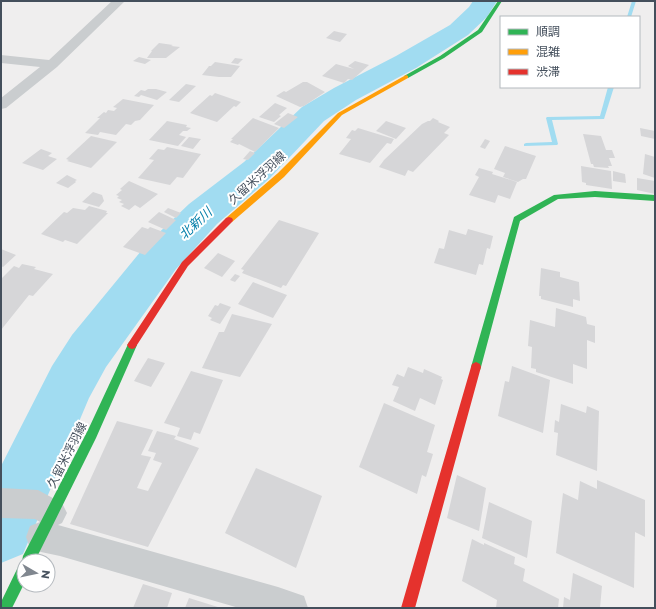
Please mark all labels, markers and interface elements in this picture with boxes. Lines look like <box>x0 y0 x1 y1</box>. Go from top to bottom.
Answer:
legend <box>500 16 640 88</box>
text: 順調 <box>536 24 560 39</box>
text: 混雑 <box>536 44 560 59</box>
text: 渋滞 <box>536 64 560 79</box>
street label: 久留米浮羽線 <box>225 148 288 207</box>
water label: 北新川 <box>175 202 216 242</box>
street label: 久留米浮羽線 <box>44 419 90 490</box>
north arrow <box>16 553 56 593</box>
text: N <box>38 569 53 580</box>

